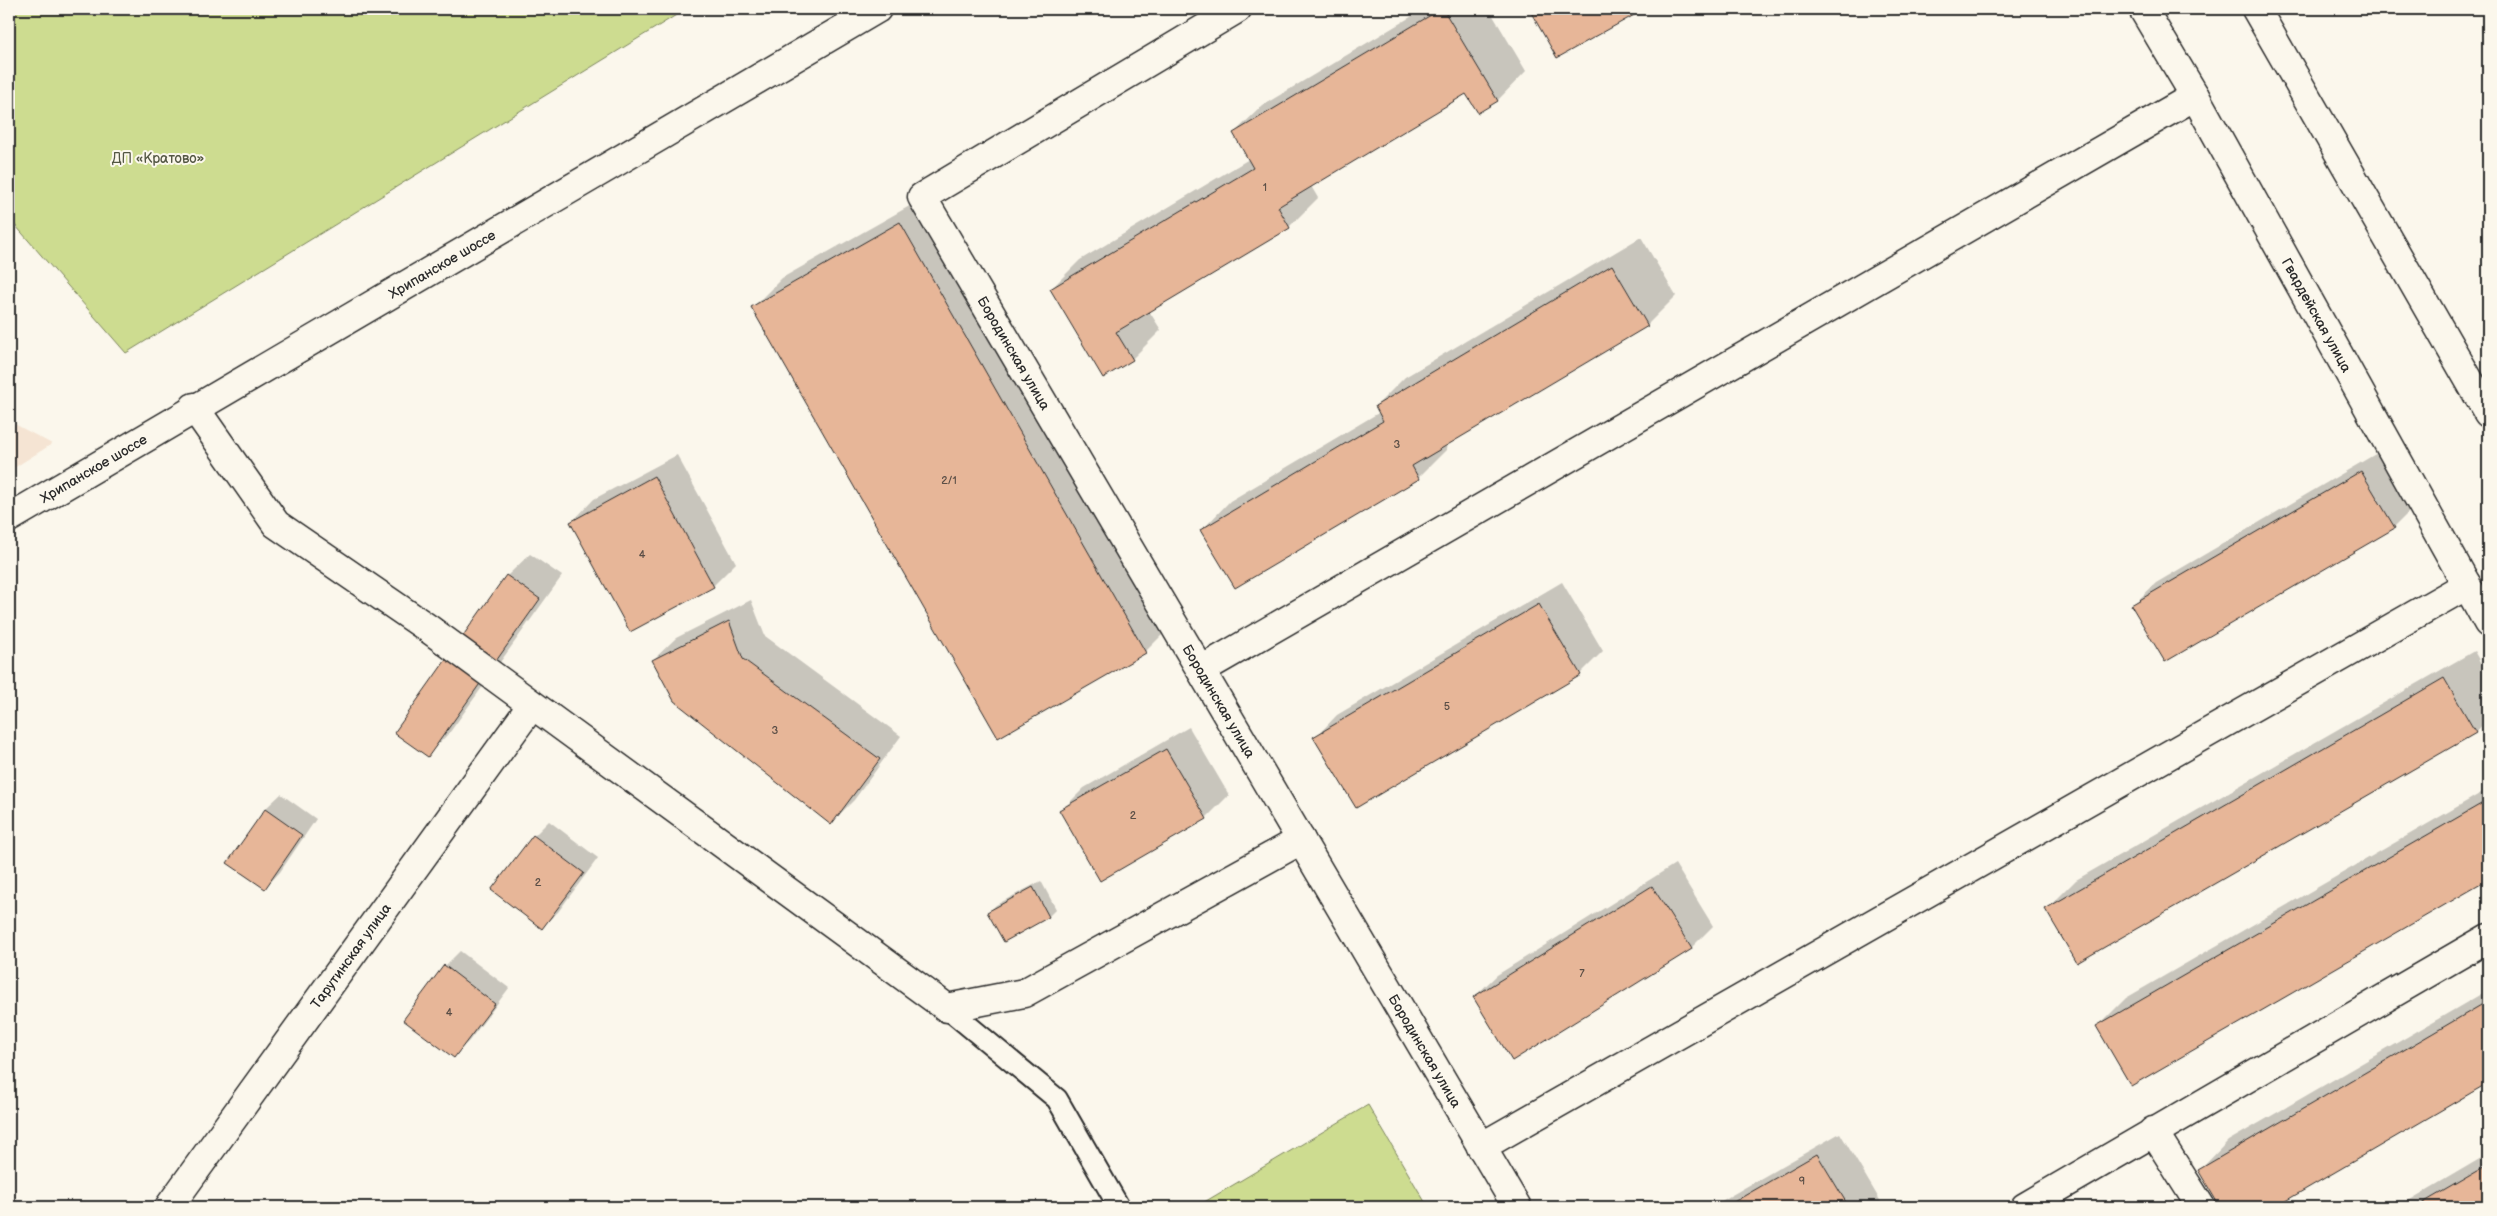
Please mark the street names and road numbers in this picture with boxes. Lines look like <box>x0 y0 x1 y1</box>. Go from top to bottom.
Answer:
street label: Хрипанское шоссе <box>386 226 499 302</box>
street label: Гвардейская улица <box>2278 255 2355 376</box>
street label: Бородинская улица <box>974 294 1054 414</box>
street label: Хрипанское шоссе <box>37 431 151 507</box>
street label: Бородинская улица <box>1179 642 1259 762</box>
street label: Тарутинская улица <box>307 900 395 1012</box>
street label: Бородинская улица <box>1385 991 1465 1112</box>

